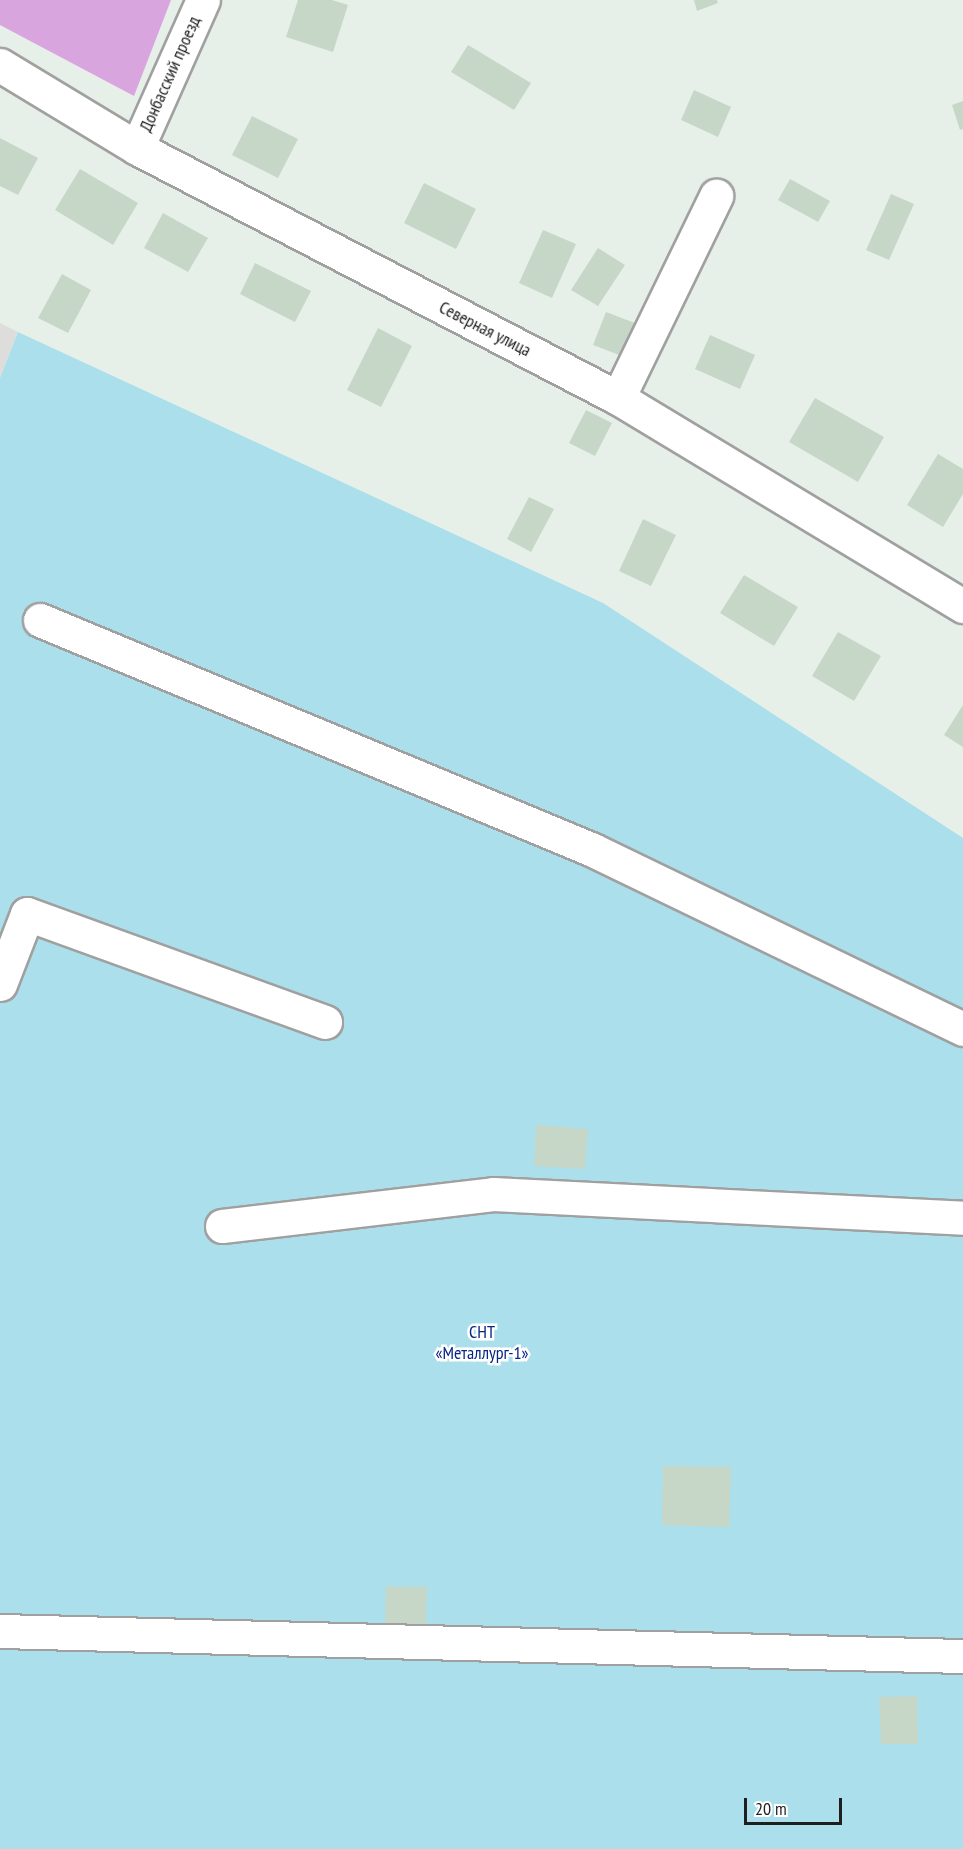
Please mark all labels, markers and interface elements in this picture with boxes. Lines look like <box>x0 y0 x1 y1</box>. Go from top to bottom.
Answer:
street label: Донбасский проезд <box>135 13 205 135</box>
street label: Северная улица <box>435 297 535 361</box>
park label: СНТ «Металлург-1» <box>436 1322 528 1364</box>
scale bar <box>747 1786 844 1824</box>
text: 20 m <box>755 1797 787 1820</box>

